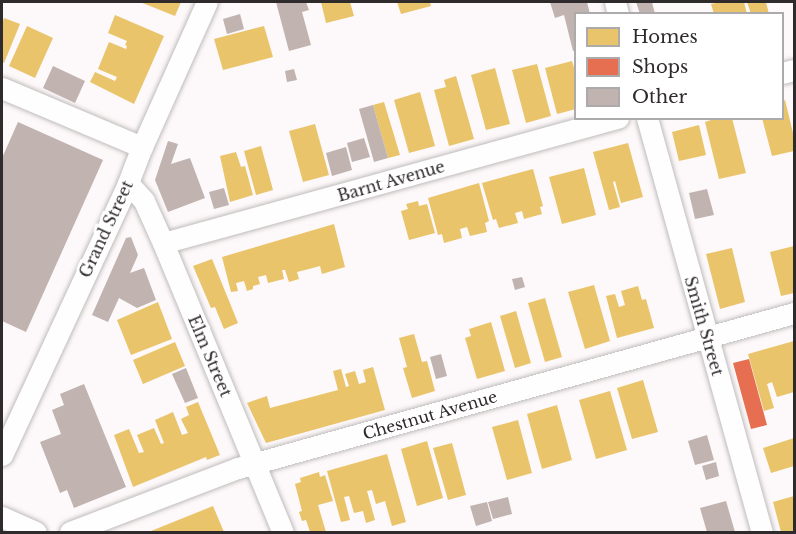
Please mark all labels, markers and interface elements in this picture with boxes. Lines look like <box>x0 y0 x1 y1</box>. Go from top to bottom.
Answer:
legend <box>574 12 784 120</box>
text: Homes <box>632 26 698 48</box>
text: Shops <box>632 56 688 78</box>
text: Other <box>632 86 687 108</box>
street label: Barnt Avenue <box>335 156 447 206</box>
street label: Grand Street <box>75 177 137 281</box>
street label: Smith Street <box>681 274 727 378</box>
street label: Elm Street <box>184 312 236 400</box>
street label: Chestnut Avenue <box>360 387 500 443</box>

